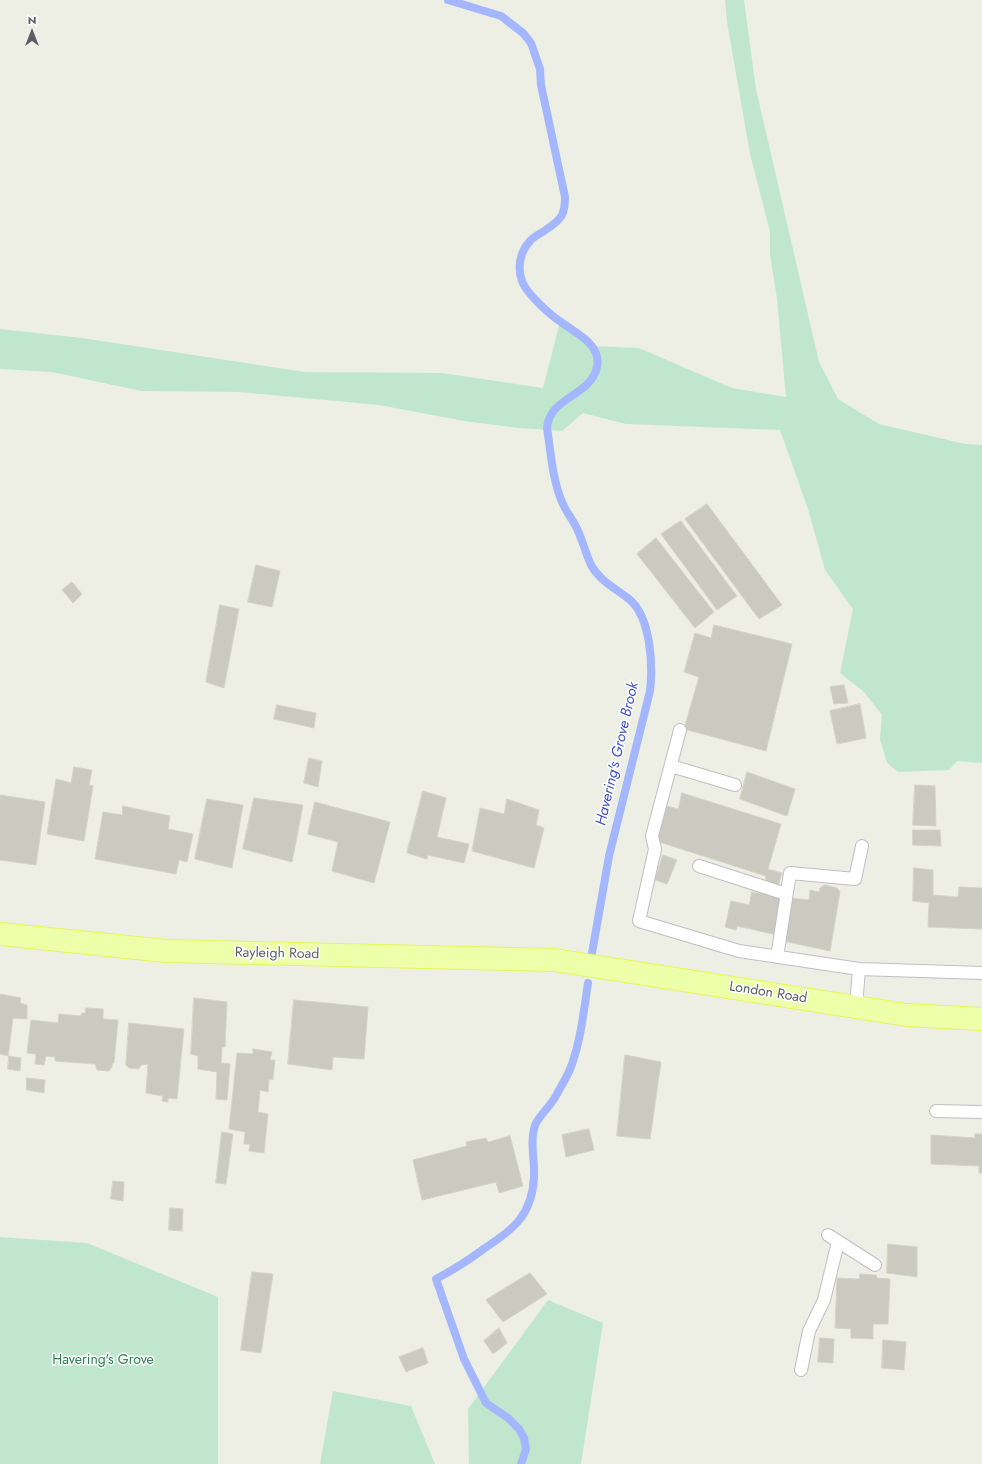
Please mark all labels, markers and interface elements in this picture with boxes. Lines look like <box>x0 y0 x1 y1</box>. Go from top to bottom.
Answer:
north arrow <box>12 12 52 52</box>
text: N <box>28 12 36 28</box>
water label: Havering's Grove Brook <box>593 680 643 828</box>
street label: Rayleigh Road <box>235 945 319 963</box>
street label: London Road <box>728 979 808 1007</box>
park label: Havering's Grove <box>52 1353 154 1369</box>

